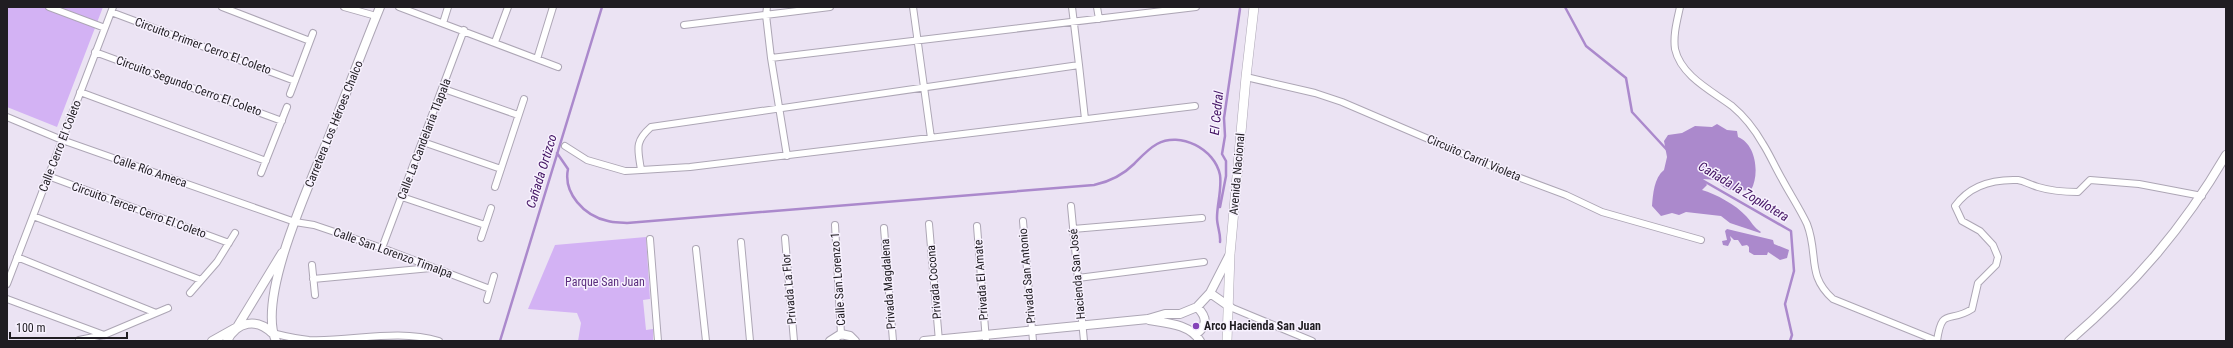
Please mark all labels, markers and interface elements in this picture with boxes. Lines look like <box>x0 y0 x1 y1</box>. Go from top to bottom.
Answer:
street label: Circuito Primer Cerro El Coleto <box>133 15 273 77</box>
street label: Circuito Segundo Cerro El Coleto <box>114 53 264 119</box>
street label: Carretera Los Héroes Chalco <box>302 59 366 189</box>
street label: Calle La Candelaria Tlapala <box>394 76 454 202</box>
water label: El Cedral <box>1207 89 1226 136</box>
street label: Calle Cerro El Coleto <box>36 98 84 194</box>
water label: Cañada Ortizco <box>523 132 560 210</box>
street label: Avenida Nacional <box>1226 132 1248 216</box>
street label: Circuito Carril Violeta <box>1425 132 1523 184</box>
street label: Calle Río Ameca <box>111 152 189 190</box>
water label: Cañada la Zopilotera <box>1696 158 1792 224</box>
street label: Circuito Tercer Cerro El Coleto <box>70 179 208 241</box>
street label: Calle San Lorenzo Timalpa <box>332 225 455 281</box>
street label: Privada San Antonio <box>1016 228 1038 324</box>
street label: Hacienda San José <box>1066 228 1088 320</box>
street label: Calle San Lorenzo 1 <box>828 232 848 326</box>
street label: Privada Magdalena <box>878 238 898 330</box>
street label: Privada El Amate <box>971 239 991 321</box>
street label: Privada Cocona <box>924 244 944 320</box>
street label: Privada La Flor <box>779 253 799 325</box>
park label: Parque San Juan <box>565 275 645 289</box>
scale bar <box>10 314 127 340</box>
place label: Arco Hacienda San Juan <box>1204 319 1321 333</box>
text: 100 m <box>16 321 46 335</box>
marker: Arco Hacienda San Juan <box>1191 321 1201 331</box>

